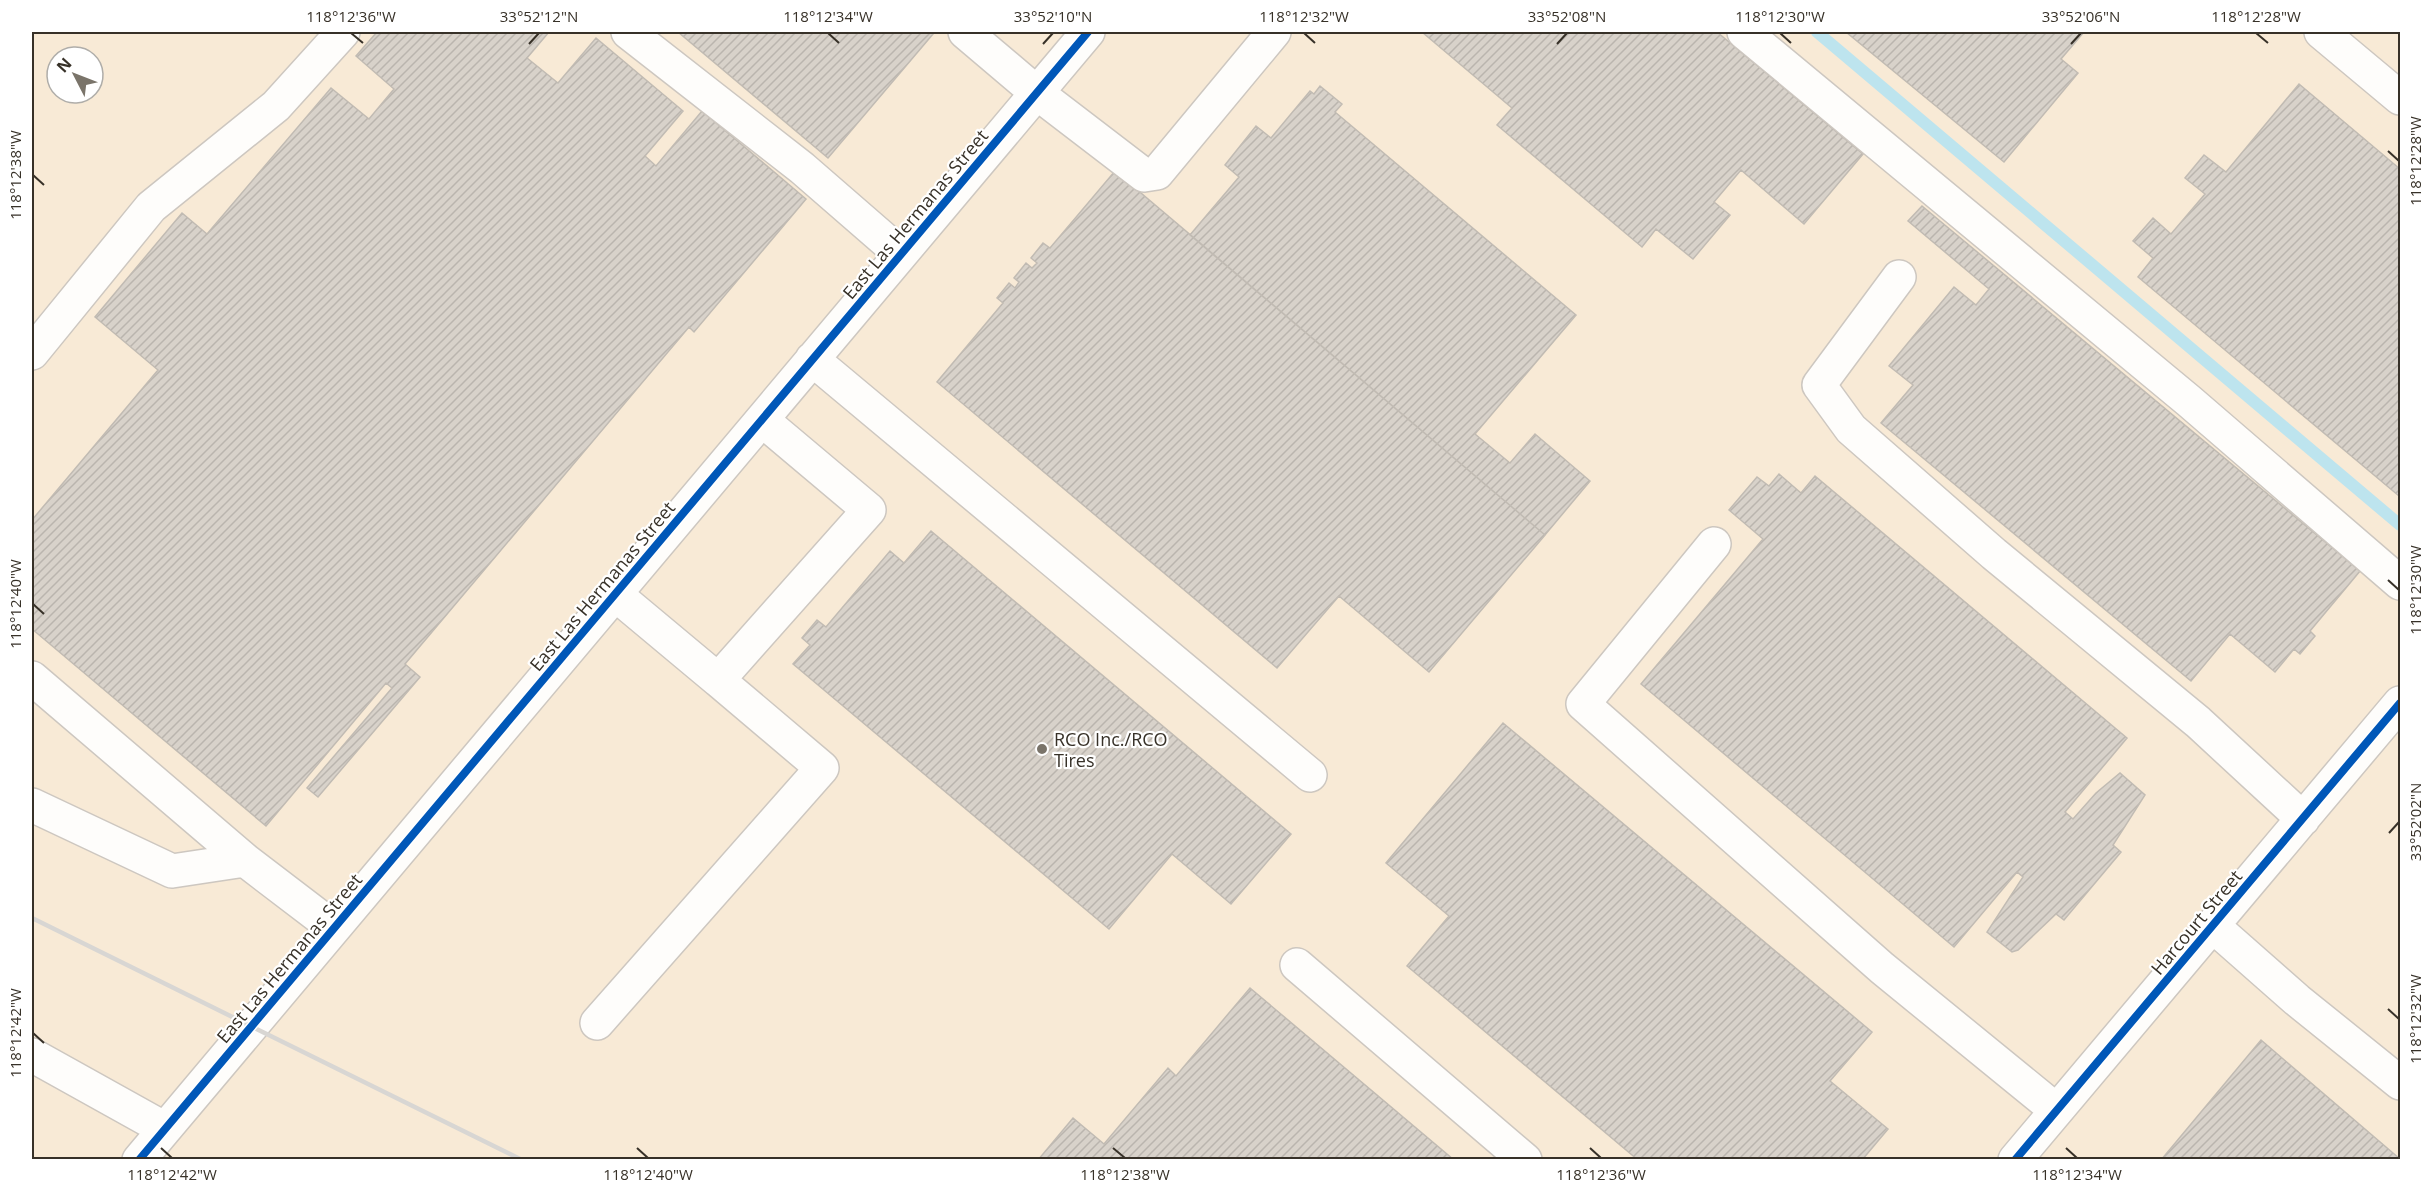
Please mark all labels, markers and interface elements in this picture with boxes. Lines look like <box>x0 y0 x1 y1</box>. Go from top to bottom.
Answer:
text: 118°12'36"W <box>306 6 396 26</box>
text: 33°52'12"N <box>500 6 578 26</box>
text: 118°12'34"W <box>783 6 873 26</box>
text: 33°52'10"N <box>1014 6 1092 26</box>
text: 118°12'32"W <box>1259 6 1349 26</box>
text: 33°52'08"N <box>1528 6 1606 26</box>
text: 118°12'30"W <box>1735 6 1825 26</box>
text: 33°52'06"N <box>2042 6 2120 26</box>
text: 118°12'28"W <box>2211 6 2301 26</box>
north arrow <box>45 45 105 105</box>
text: N <box>51 53 76 77</box>
text: 118°12'28"W <box>2405 116 2425 206</box>
street label: East Las Hermanas Street <box>837 124 993 304</box>
text: 118°12'38"W <box>5 130 25 220</box>
street label: East Las Hermanas Street <box>524 496 680 676</box>
text: 118°12'30"W <box>2405 545 2425 635</box>
text: 118°12'40"W <box>5 559 25 649</box>
place label: RCO Inc./RCO Tires <box>1054 727 1168 772</box>
marker: RCO Inc./RCO Tires <box>1035 742 1049 756</box>
text: 33°52'02"N <box>2405 783 2425 861</box>
street label: Harcourt Street <box>2145 865 2247 979</box>
street label: East Las Hermanas Street <box>211 868 367 1048</box>
text: 118°12'32"W <box>2405 974 2425 1064</box>
text: 118°12'42"W <box>5 988 25 1078</box>
text: 118°12'42"W <box>127 1164 217 1184</box>
text: 118°12'40"W <box>603 1164 693 1184</box>
text: 118°12'38"W <box>1080 1164 1170 1184</box>
text: 118°12'36"W <box>1556 1164 1646 1184</box>
text: 118°12'34"W <box>2032 1164 2122 1184</box>

